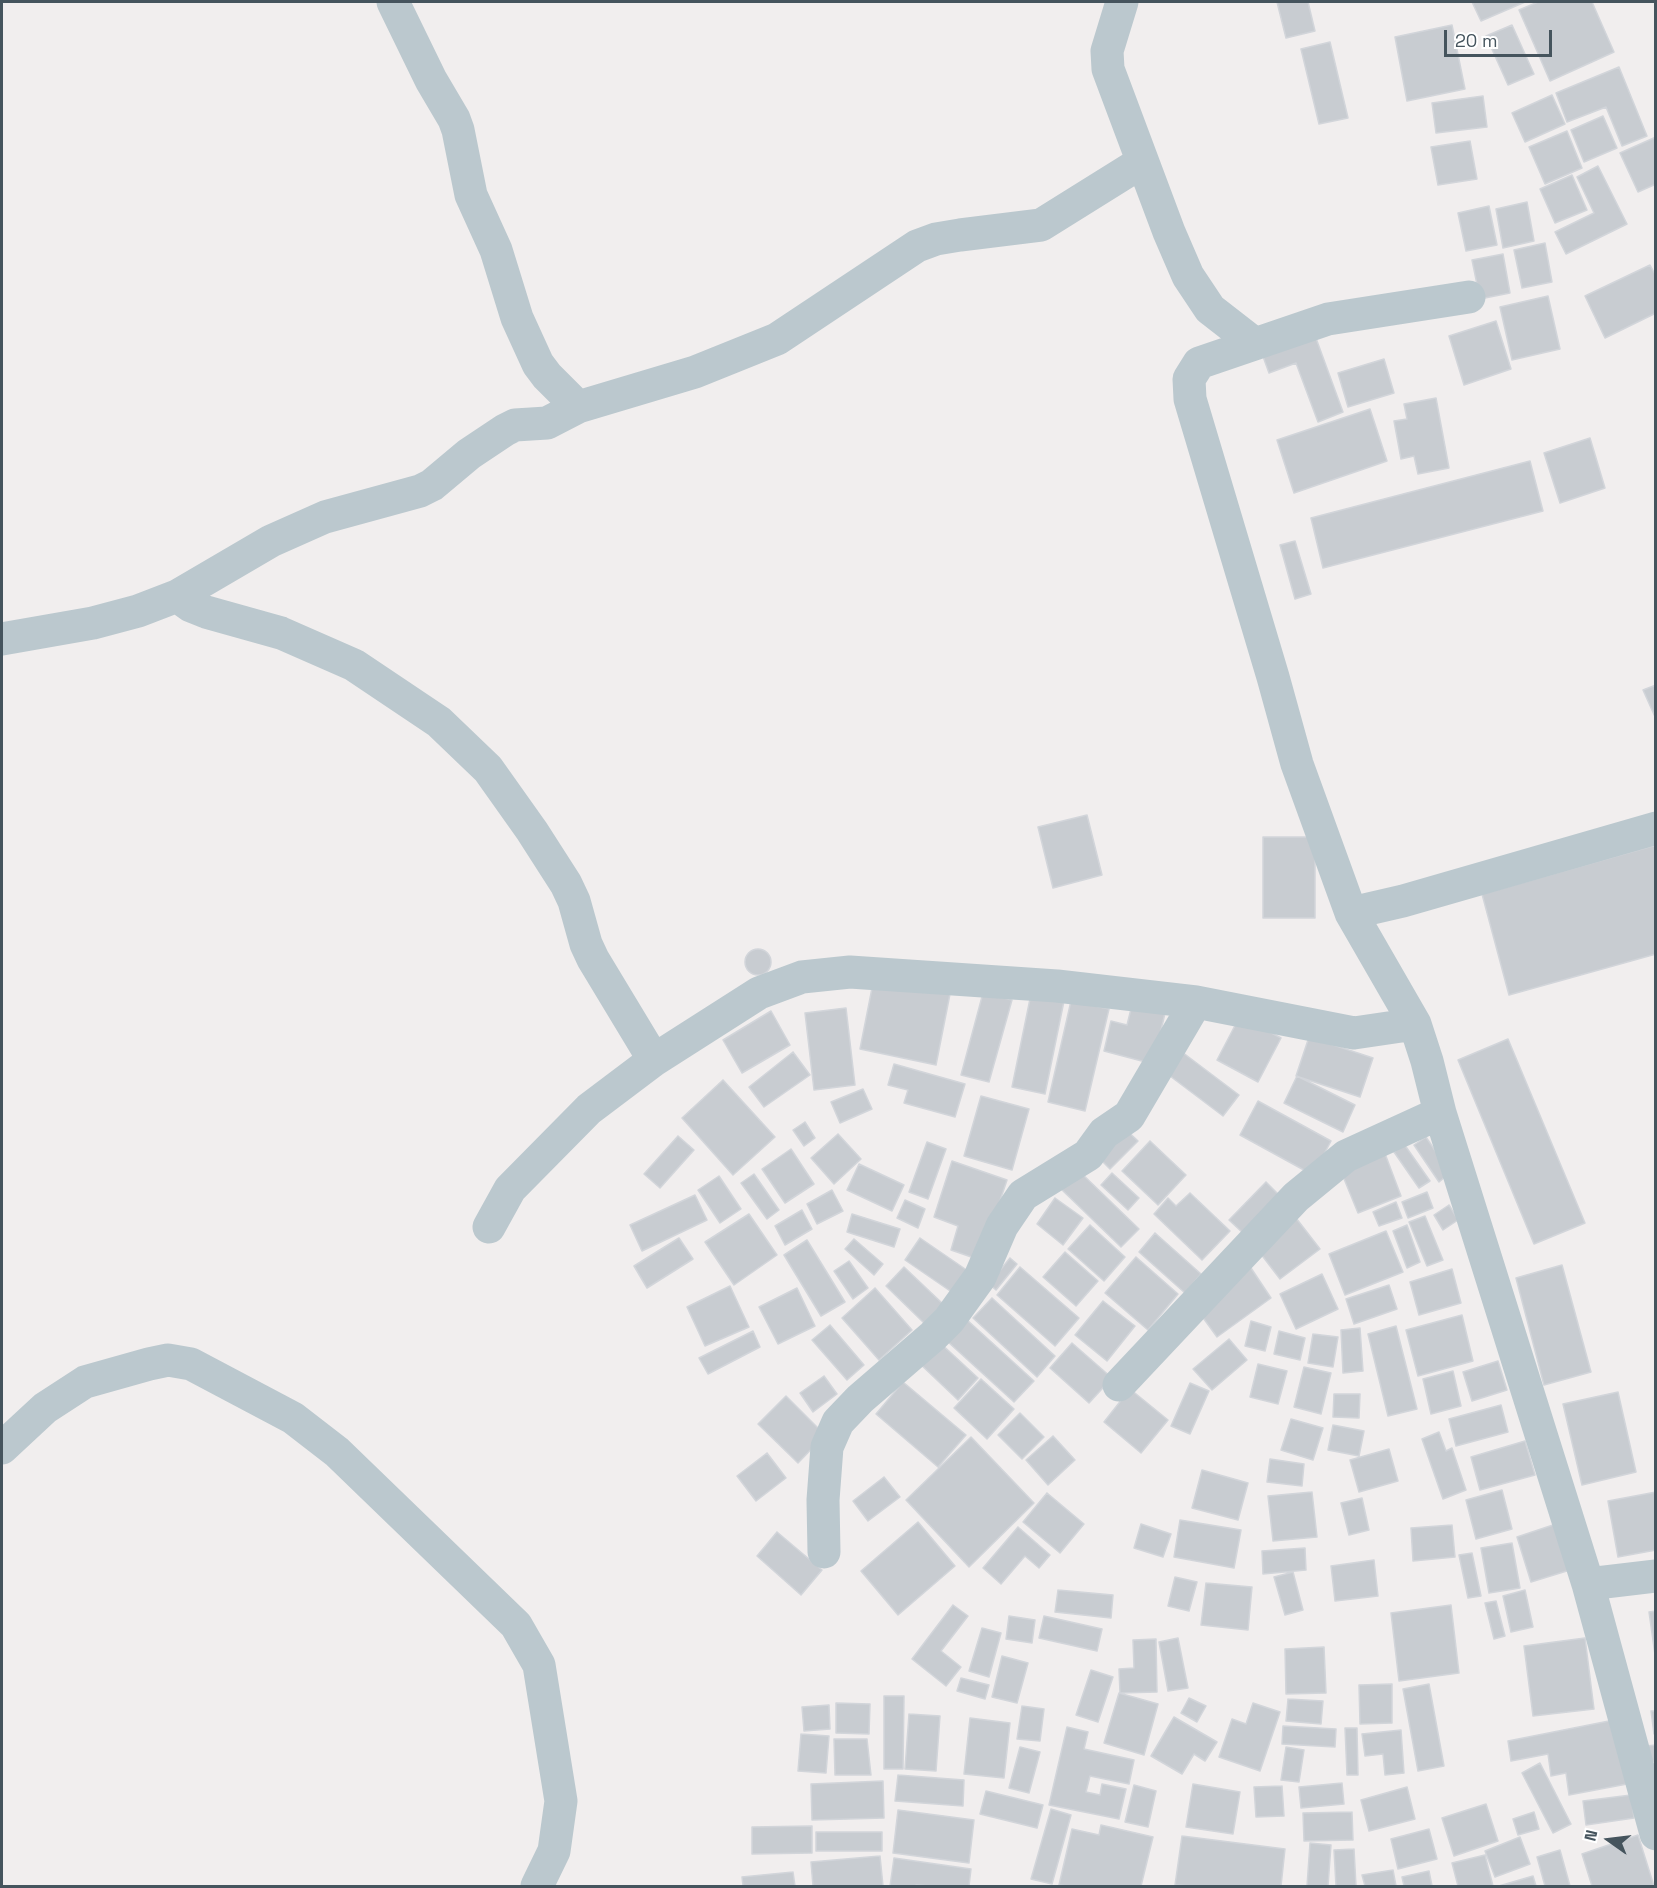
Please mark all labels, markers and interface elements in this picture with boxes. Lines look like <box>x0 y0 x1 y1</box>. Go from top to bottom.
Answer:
scale bar <box>1447 18 1555 56</box>
text: 20 m <box>1455 29 1498 52</box>
north arrow <box>1579 1810 1639 1870</box>
text: N <box>1580 1828 1603 1843</box>

